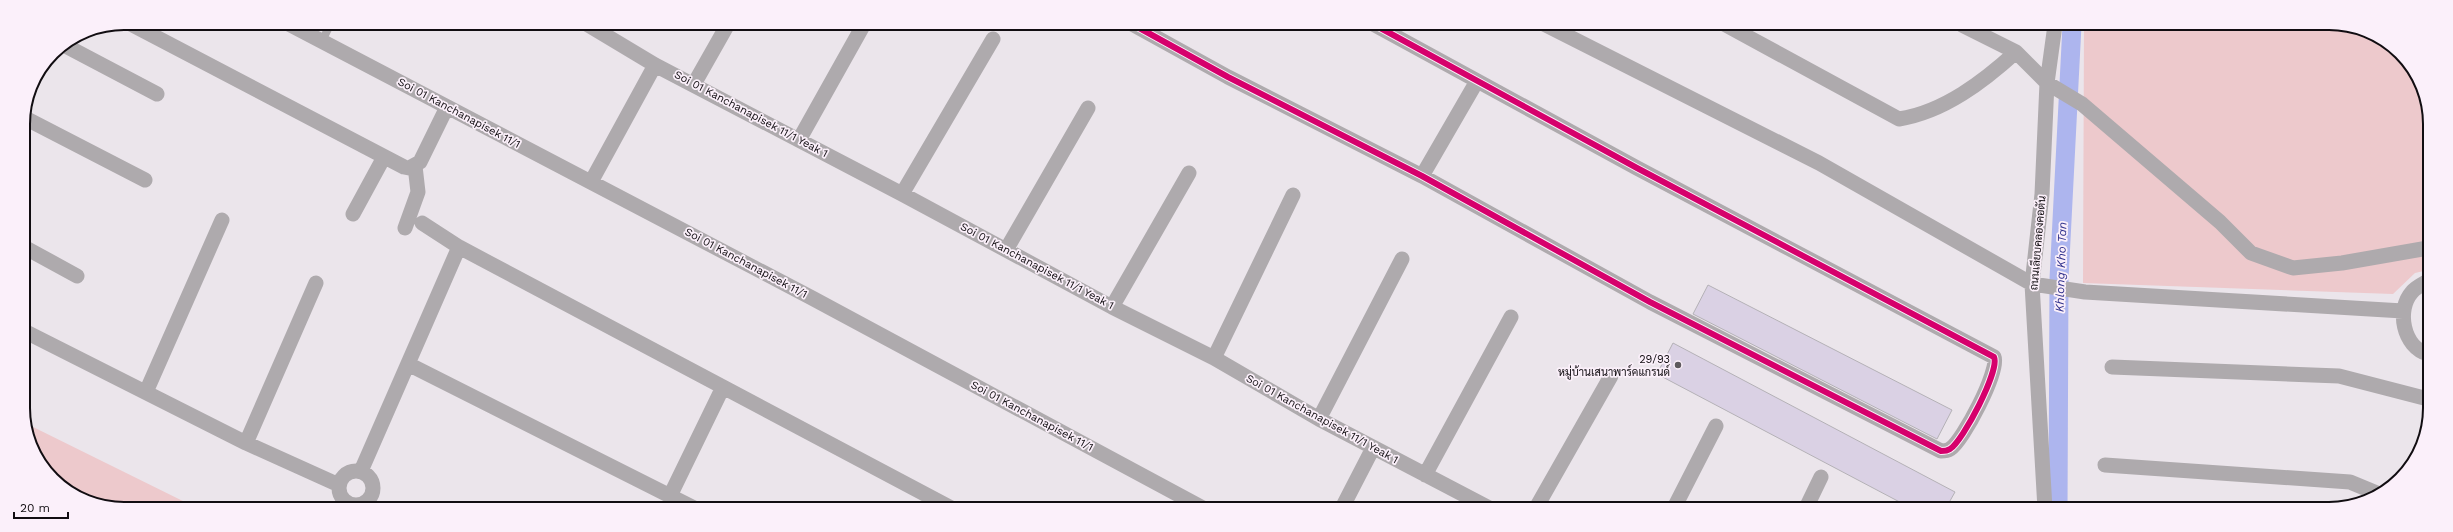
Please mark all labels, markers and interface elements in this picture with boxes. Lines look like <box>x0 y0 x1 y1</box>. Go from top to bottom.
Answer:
street label: Soi 01 Kanchanapisek 11/1 Yeak 1 <box>672 68 830 160</box>
street label: Soi 01 Kanchanapisek 11/1 <box>396 75 522 151</box>
street label: ถนนเลียบคลองคอตัน <box>2025 195 2049 291</box>
street label: Soi 01 Kanchanapisek 11/1 Yeak 1 <box>958 220 1116 312</box>
water label: Khlong Kho Tan <box>2052 222 2070 312</box>
street label: Soi 01 Kanchanapisek 11/1 <box>683 225 809 301</box>
place label: 29/93 หมู่บ้านเสนาพาร์คแกรนด์ <box>1558 353 1670 380</box>
marker: 29/93 หมู่บ้านเสนาพาร์คแกรนด์ <box>1673 360 1683 370</box>
street label: Soi 01 Kanchanapisek 11/1 Yeak 1 <box>1244 372 1400 466</box>
street label: Soi 01 Kanchanapisek 11/1 <box>969 378 1095 454</box>
scale bar <box>14 494 68 520</box>
text: 20 m <box>20 501 50 515</box>

